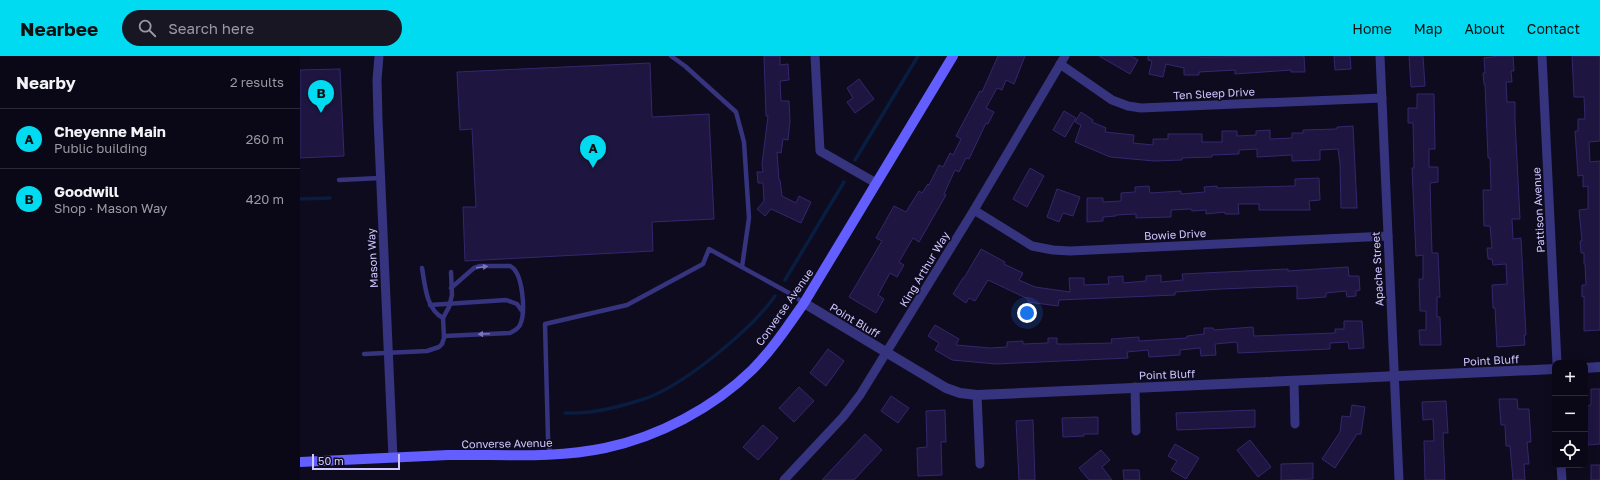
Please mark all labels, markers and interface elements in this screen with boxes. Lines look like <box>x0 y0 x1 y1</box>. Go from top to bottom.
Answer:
search box <box>122 10 402 46</box>
text: Nearbee <box>20 17 98 40</box>
icon: search <box>136 17 158 39</box>
text: Search here <box>168 19 254 37</box>
text: Home <box>1352 20 1392 37</box>
text: Map <box>1414 20 1442 37</box>
text: About <box>1464 20 1505 37</box>
text: Contact <box>1527 20 1580 37</box>
text: Nearby <box>16 72 76 93</box>
text: 2 results <box>230 74 284 90</box>
pin: B <box>308 80 334 113</box>
street label: Ten Sleep Drive <box>1173 84 1255 102</box>
text: Cheyenne Main <box>54 122 166 140</box>
text: A <box>24 131 34 147</box>
text: 260 m <box>246 131 284 147</box>
pin: A <box>580 135 606 168</box>
text: Public building <box>54 140 147 156</box>
street label: Pattison Avenue <box>1529 167 1547 253</box>
text: Goodwill <box>54 182 119 200</box>
text: B <box>24 191 34 207</box>
text: 420 m <box>246 191 284 207</box>
text: Shop · Mason Way <box>54 200 167 216</box>
street label: Bowie Drive <box>1144 226 1206 242</box>
street label: Mason Way <box>364 228 380 288</box>
street label: King Arthur Way <box>896 229 952 309</box>
street label: Apache Street <box>1369 231 1385 307</box>
one-way arrow <box>476 263 488 270</box>
street label: Converse Avenue <box>753 266 815 348</box>
street label: Point Bluff <box>828 300 882 340</box>
your location <box>1017 303 1037 323</box>
one-way arrow <box>478 330 490 337</box>
street label: Point Bluff <box>1463 352 1519 368</box>
map controls <box>1552 360 1588 468</box>
button: + <box>1552 360 1588 396</box>
street label: Point Bluff <box>1139 367 1195 381</box>
button: − <box>1552 396 1588 432</box>
button: locate <box>1552 432 1588 468</box>
street label: Converse Avenue <box>461 436 553 450</box>
scale bar <box>312 452 400 471</box>
text: 50 m <box>318 454 344 467</box>

